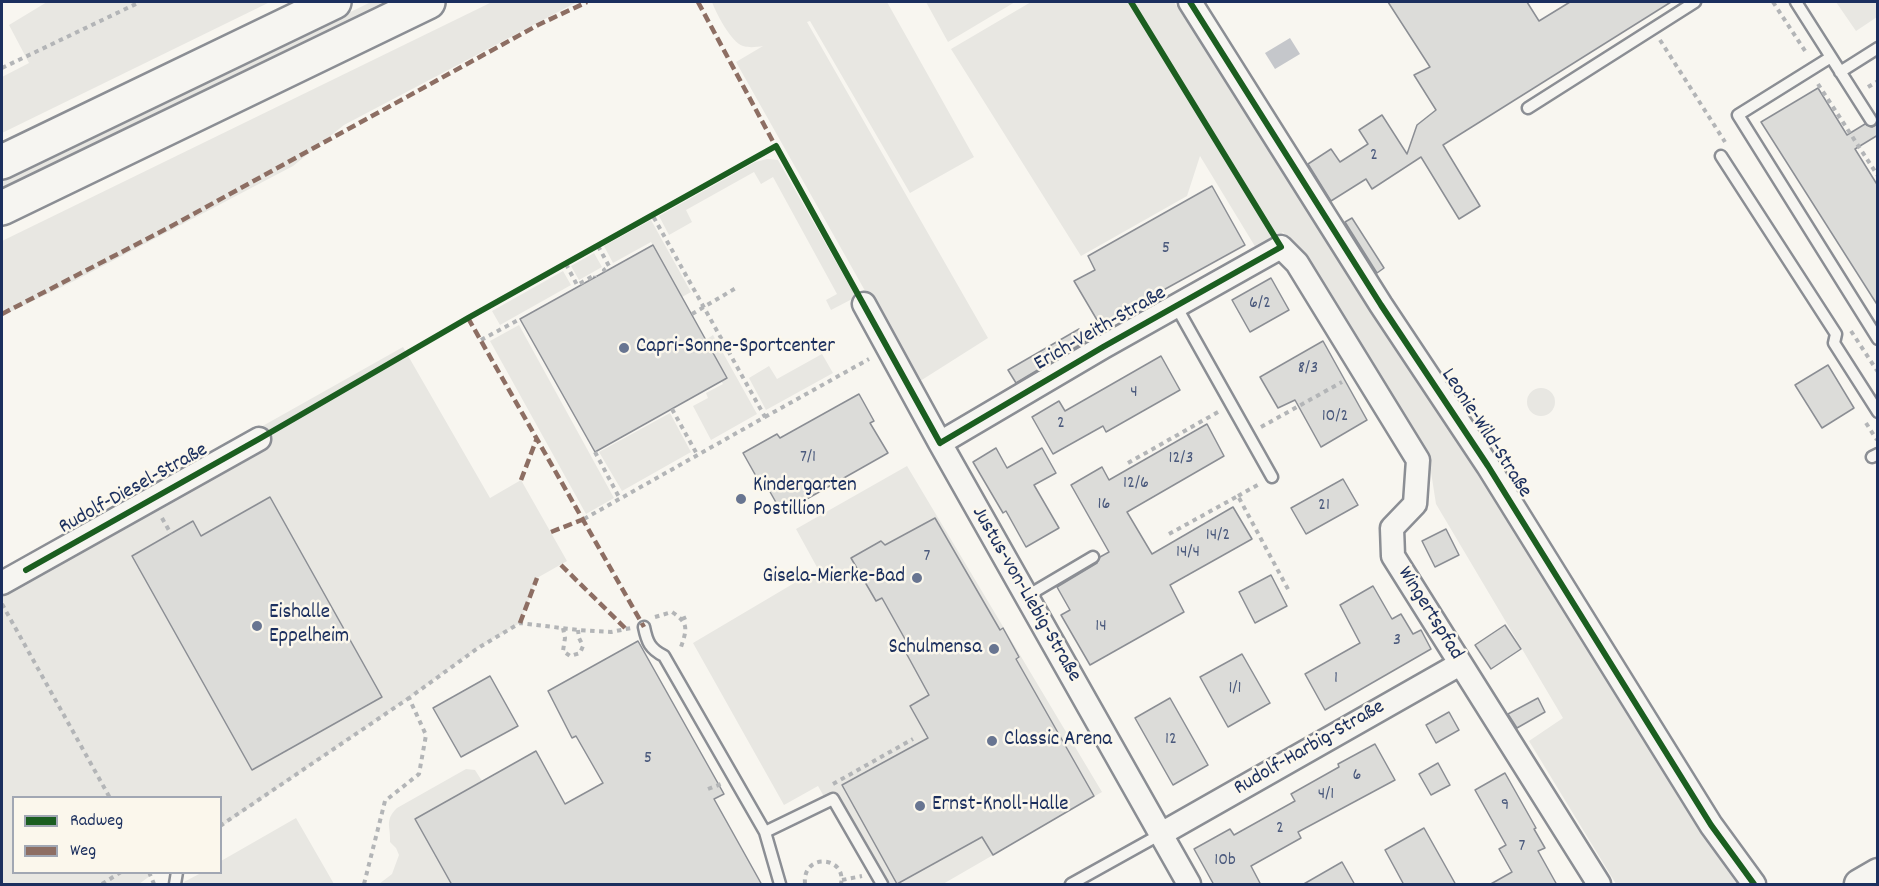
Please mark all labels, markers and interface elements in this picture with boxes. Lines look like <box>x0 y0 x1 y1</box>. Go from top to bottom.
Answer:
house number: 2 <box>1370 146 1378 168</box>
house number: 5 <box>1162 239 1170 261</box>
street label: Erich-Veith-Straße <box>1031 282 1171 378</box>
house number: 6/2 <box>1249 294 1271 316</box>
place label: Capri-Sonne-Sportcenter <box>636 335 835 361</box>
marker: Capri-Sonne-Sportcenter <box>617 341 631 355</box>
house number: 8/3 <box>1298 359 1318 381</box>
street label: Leonie-Wild-Straße <box>1434 365 1536 503</box>
house number: 4 <box>1130 383 1138 405</box>
house number: 10/2 <box>1322 407 1348 429</box>
house number: 2 <box>1057 414 1065 436</box>
street label: Rudolf-Diesel-Straße <box>55 439 213 541</box>
house number: 7/1 <box>800 448 816 470</box>
house number: 12/3 <box>1169 449 1193 471</box>
place label: Kindergarten Postillion <box>753 474 857 524</box>
house number: 12/6 <box>1123 474 1149 496</box>
marker: Kindergarten Postillion <box>734 492 748 506</box>
house number: 16 <box>1098 495 1110 517</box>
house number: 21 <box>1318 496 1330 518</box>
street label: Justus-von-Liebig-Straße <box>965 503 1085 687</box>
house number: 14/2 <box>1206 526 1230 548</box>
house number: 14/4 <box>1176 543 1200 565</box>
house number: 7 <box>924 547 930 569</box>
street label: Wingertspfad <box>1390 563 1468 665</box>
place label: Gisela-Mierke-Bad <box>763 565 905 591</box>
marker: Gisela-Mierke-Bad <box>910 571 924 585</box>
place label: Eishalle Eppelheim <box>269 601 349 651</box>
house number: 14 <box>1095 617 1107 639</box>
marker: Eishalle Eppelheim <box>250 619 264 633</box>
house number: 3 <box>1393 631 1401 653</box>
place label: Schulmensa <box>889 636 982 662</box>
marker: Schulmensa <box>987 642 1001 656</box>
house number: 1 <box>1334 669 1338 691</box>
house number: 1/1 <box>1228 679 1242 701</box>
street label: Rudolf-Harbig-Straße <box>1230 696 1390 802</box>
place label: Classic Arena <box>1004 728 1112 754</box>
house number: 12 <box>1165 730 1177 752</box>
marker: Classic Arena <box>985 734 999 748</box>
house number: 5 <box>644 749 652 771</box>
house number: 6 <box>1353 766 1361 788</box>
house number: 4/1 <box>1318 785 1334 807</box>
place label: Ernst-Knoll-Halle <box>932 793 1069 819</box>
legend <box>12 796 222 874</box>
house number: 9 <box>1501 796 1509 818</box>
marker: Ernst-Knoll-Halle <box>913 799 927 813</box>
text: Radweg <box>70 809 123 834</box>
house number: 2 <box>1276 819 1284 841</box>
house number: 7 <box>1519 837 1525 859</box>
text: Weg <box>70 839 96 864</box>
house number: 10b <box>1214 851 1236 873</box>

